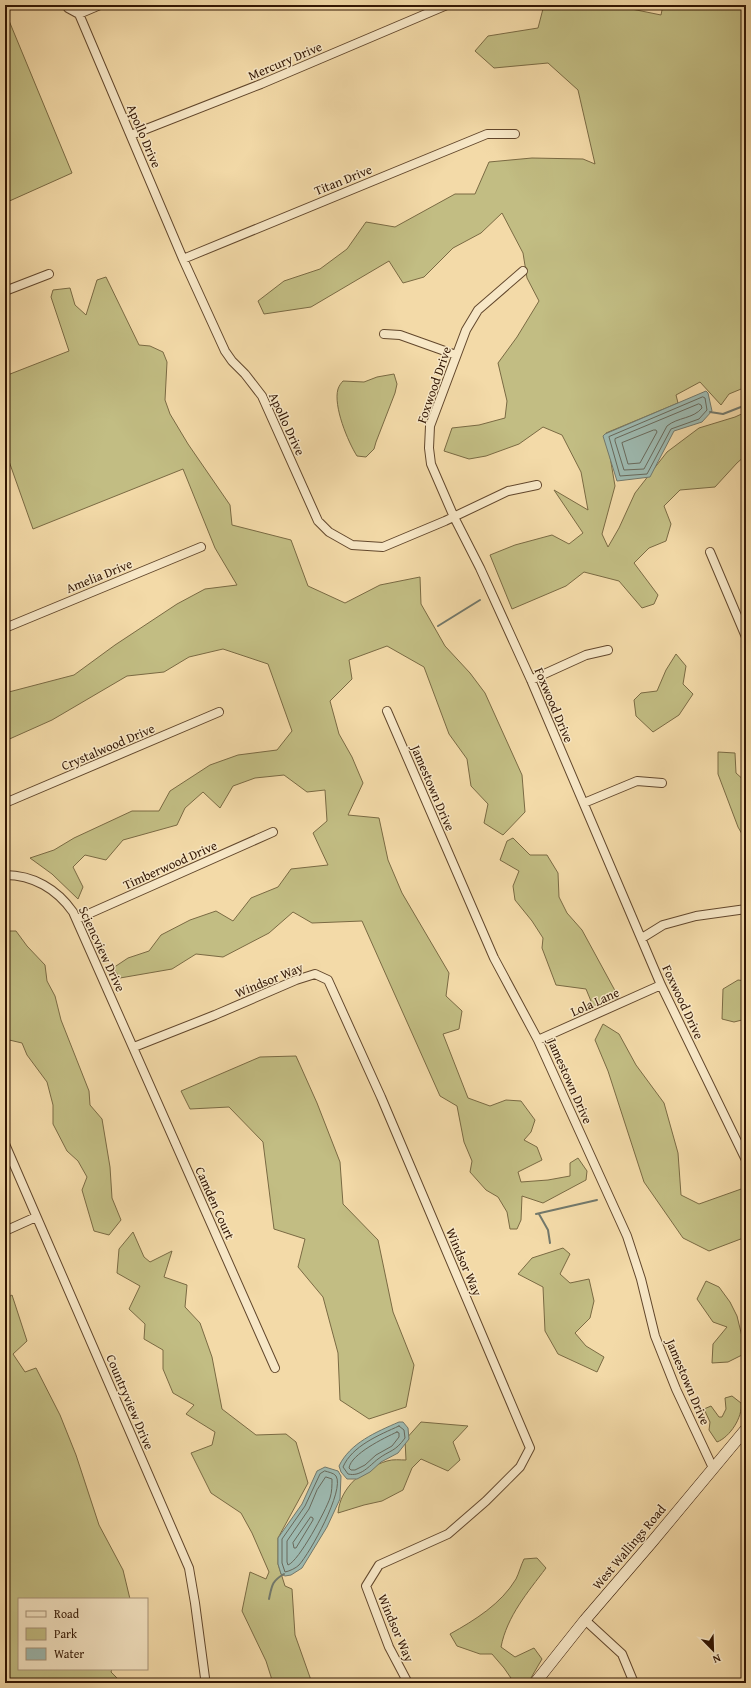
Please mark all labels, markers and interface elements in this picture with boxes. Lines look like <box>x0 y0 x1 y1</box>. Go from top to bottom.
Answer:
street label: Mercury Drive <box>245 37 325 85</box>
street label: Apollo Drive <box>122 101 166 171</box>
street label: Titan Drive <box>311 160 375 200</box>
street label: Foxwood Drive <box>412 344 456 426</box>
street label: Apollo Drive <box>264 389 310 459</box>
street label: Amelia Drive <box>63 554 135 598</box>
street label: Foxwood Drive <box>530 664 578 746</box>
street label: Crystalwood Drive <box>58 719 158 775</box>
street label: Jamestown Drive <box>406 740 460 834</box>
street label: Timberwood Drive <box>120 836 220 894</box>
street label: Sciencview Drive <box>74 903 130 995</box>
street label: Windsor Way <box>232 957 306 1002</box>
street label: Foxwood Drive <box>657 962 709 1042</box>
street label: Lola Lane <box>568 983 622 1021</box>
street label: Jamestown Drive <box>542 1033 597 1127</box>
street label: Camden Court <box>191 1164 240 1243</box>
street label: Windsor Way <box>441 1225 487 1299</box>
street label: Jamestown Drive <box>661 1334 715 1428</box>
street label: Countryview Drive <box>101 1351 159 1453</box>
street label: West Wallings Road <box>588 1500 670 1594</box>
street label: Windsor Way <box>373 1591 419 1665</box>
legend <box>18 1598 148 1670</box>
text: Road <box>54 1605 80 1622</box>
text: Park <box>54 1625 78 1642</box>
north arrow <box>693 1630 733 1670</box>
text: Water <box>54 1645 84 1662</box>
text: N <box>710 1650 723 1668</box>

